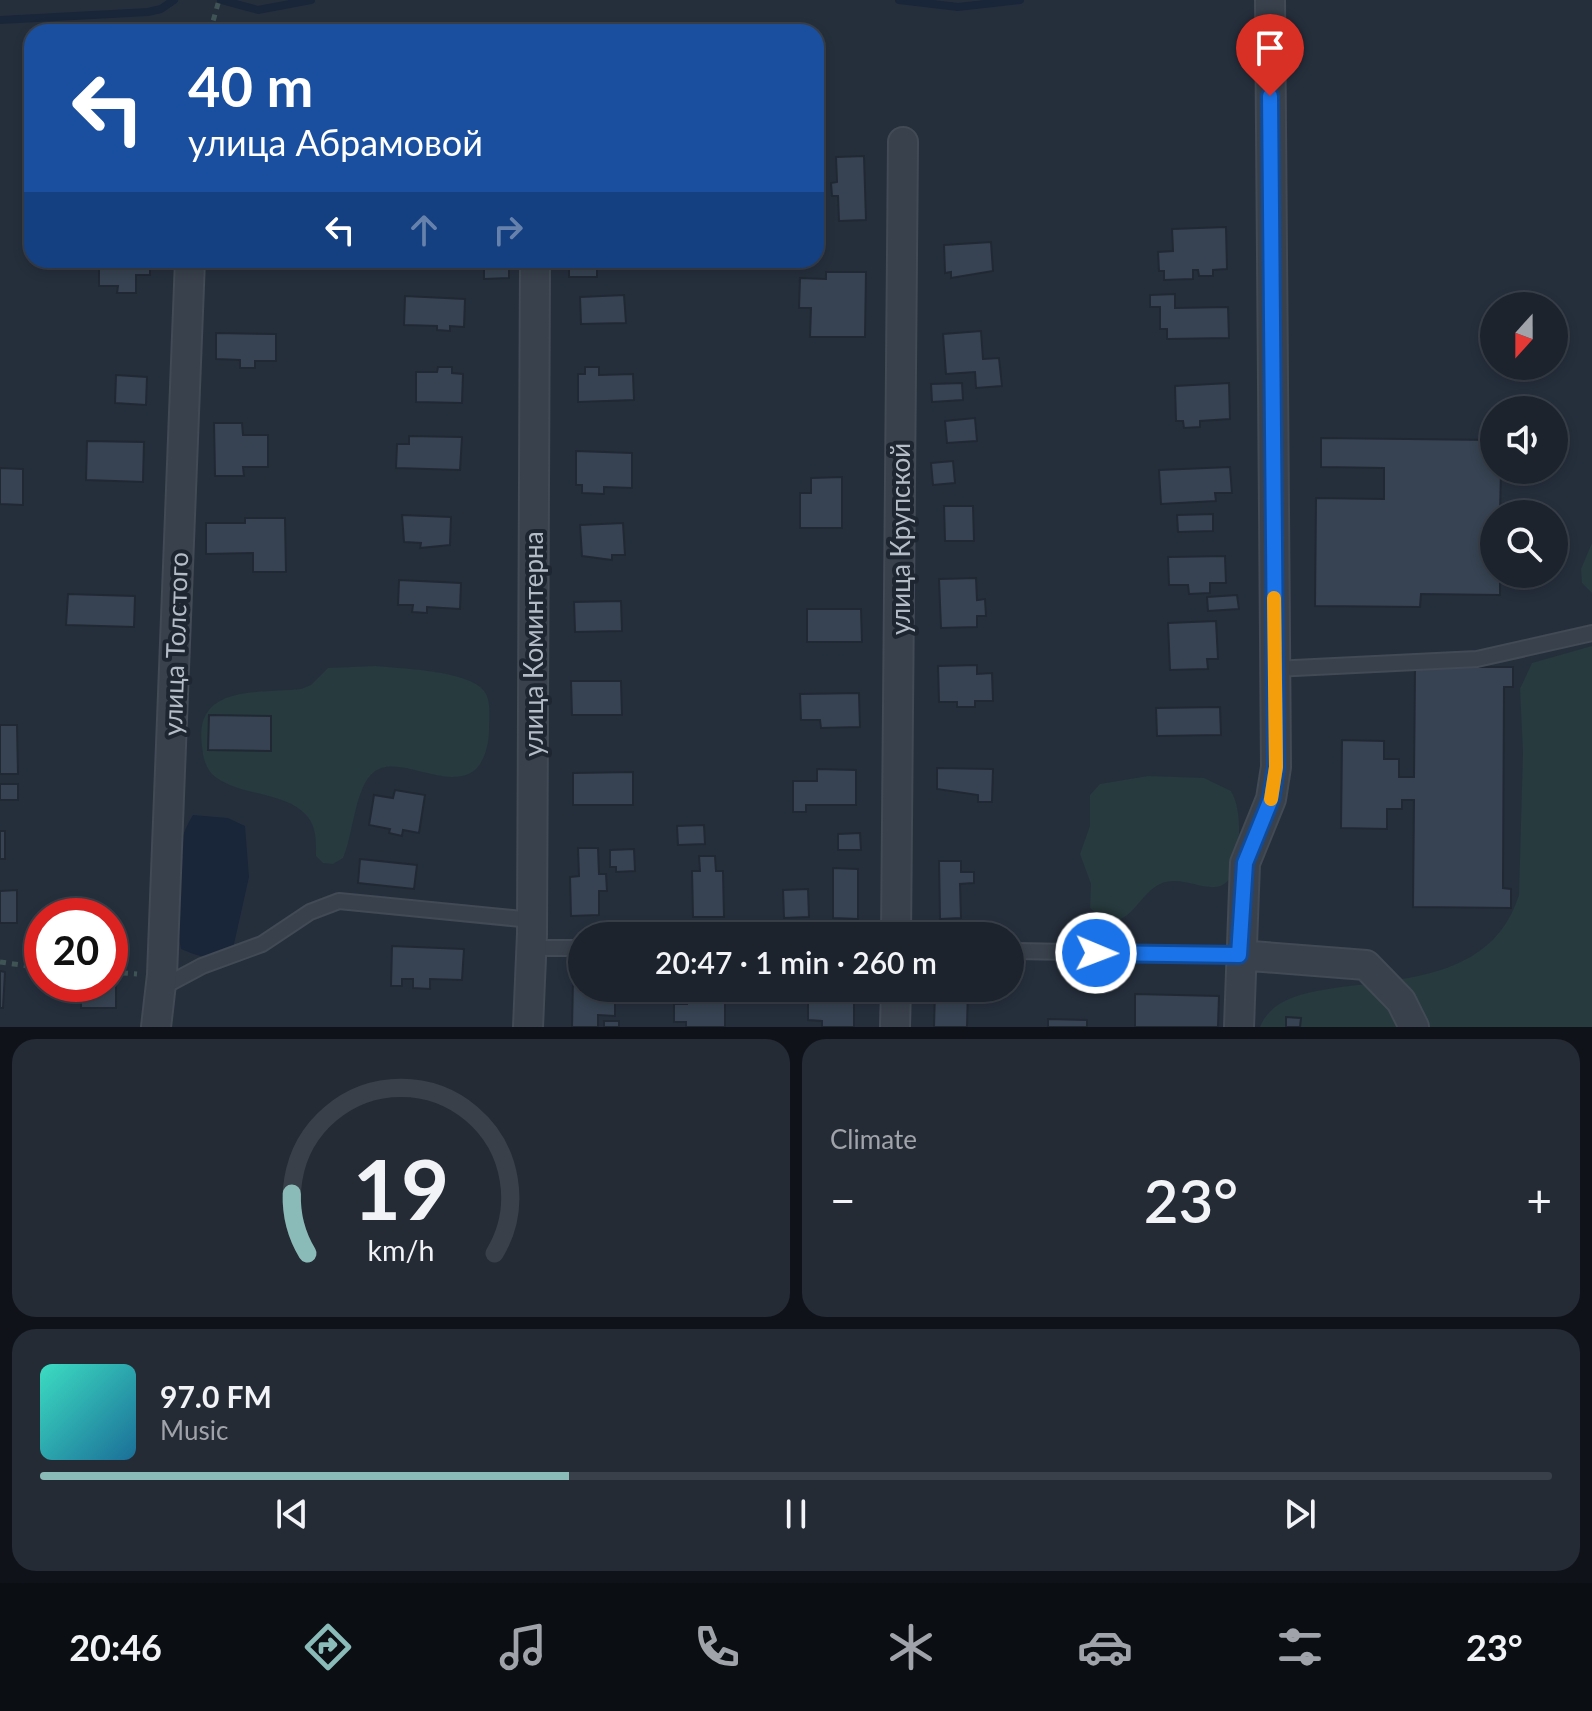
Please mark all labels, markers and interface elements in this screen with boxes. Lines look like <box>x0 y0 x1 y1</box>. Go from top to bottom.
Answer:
pin <box>1236 14.0 1304 96</box>
icon: arrive <box>1248 26 1292 70</box>
text: 40 m <box>188 52 313 119</box>
icon: left <box>56 56 160 160</box>
text: улица Абрамовой <box>188 120 483 164</box>
icon: left <box>318 208 362 252</box>
icon: ahead <box>402 208 446 252</box>
icon: right <box>486 208 530 252</box>
north arrow <box>1480 292 1568 380</box>
map controls <box>1480 292 1568 588</box>
button: sound <box>1480 396 1568 484</box>
street label: улица Крупской <box>884 443 916 635</box>
button: search <box>1480 500 1568 588</box>
street label: улица Коминтерна <box>517 531 549 757</box>
street label: улица Толстого <box>156 551 194 737</box>
speed limit sign: 20 <box>24 898 128 1002</box>
position arrow <box>1054 911 1138 995</box>
text: 20:47 · 1 min · 260 m <box>655 944 937 980</box>
text: Climate <box>830 1123 917 1155</box>
text: 19 <box>353 1138 449 1238</box>
text: 23° <box>1144 1164 1238 1236</box>
text: − <box>830 1174 856 1226</box>
text: + <box>1526 1174 1552 1226</box>
text: km/h <box>368 1233 434 1267</box>
text: 97.0 FM <box>160 1378 272 1414</box>
text: Music <box>160 1414 228 1446</box>
icon: previous <box>270 1492 314 1536</box>
icon: pause <box>774 1492 818 1536</box>
icon: next <box>1278 1492 1322 1536</box>
icon: directions <box>300 1619 356 1675</box>
icon: music <box>495 1619 551 1675</box>
icon: phone <box>689 1619 745 1675</box>
icon: climate <box>883 1619 939 1675</box>
icon: car <box>1077 1619 1133 1675</box>
icon: filters <box>1272 1619 1328 1675</box>
text: 20:46 <box>69 1625 162 1669</box>
text: 23° <box>1466 1625 1523 1669</box>

